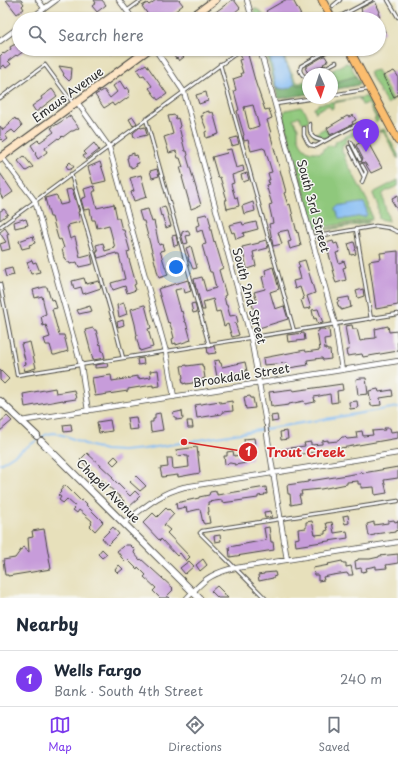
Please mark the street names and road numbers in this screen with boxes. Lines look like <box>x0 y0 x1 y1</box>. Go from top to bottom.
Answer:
street label: Emaus Avenue <box>28 62 107 126</box>
street label: South 3rd Street <box>293 157 335 254</box>
street label: South 2nd Street <box>228 246 271 346</box>
street label: Brookdale Street <box>191 358 291 392</box>
street label: Chapel Avenue <box>73 454 145 527</box>

